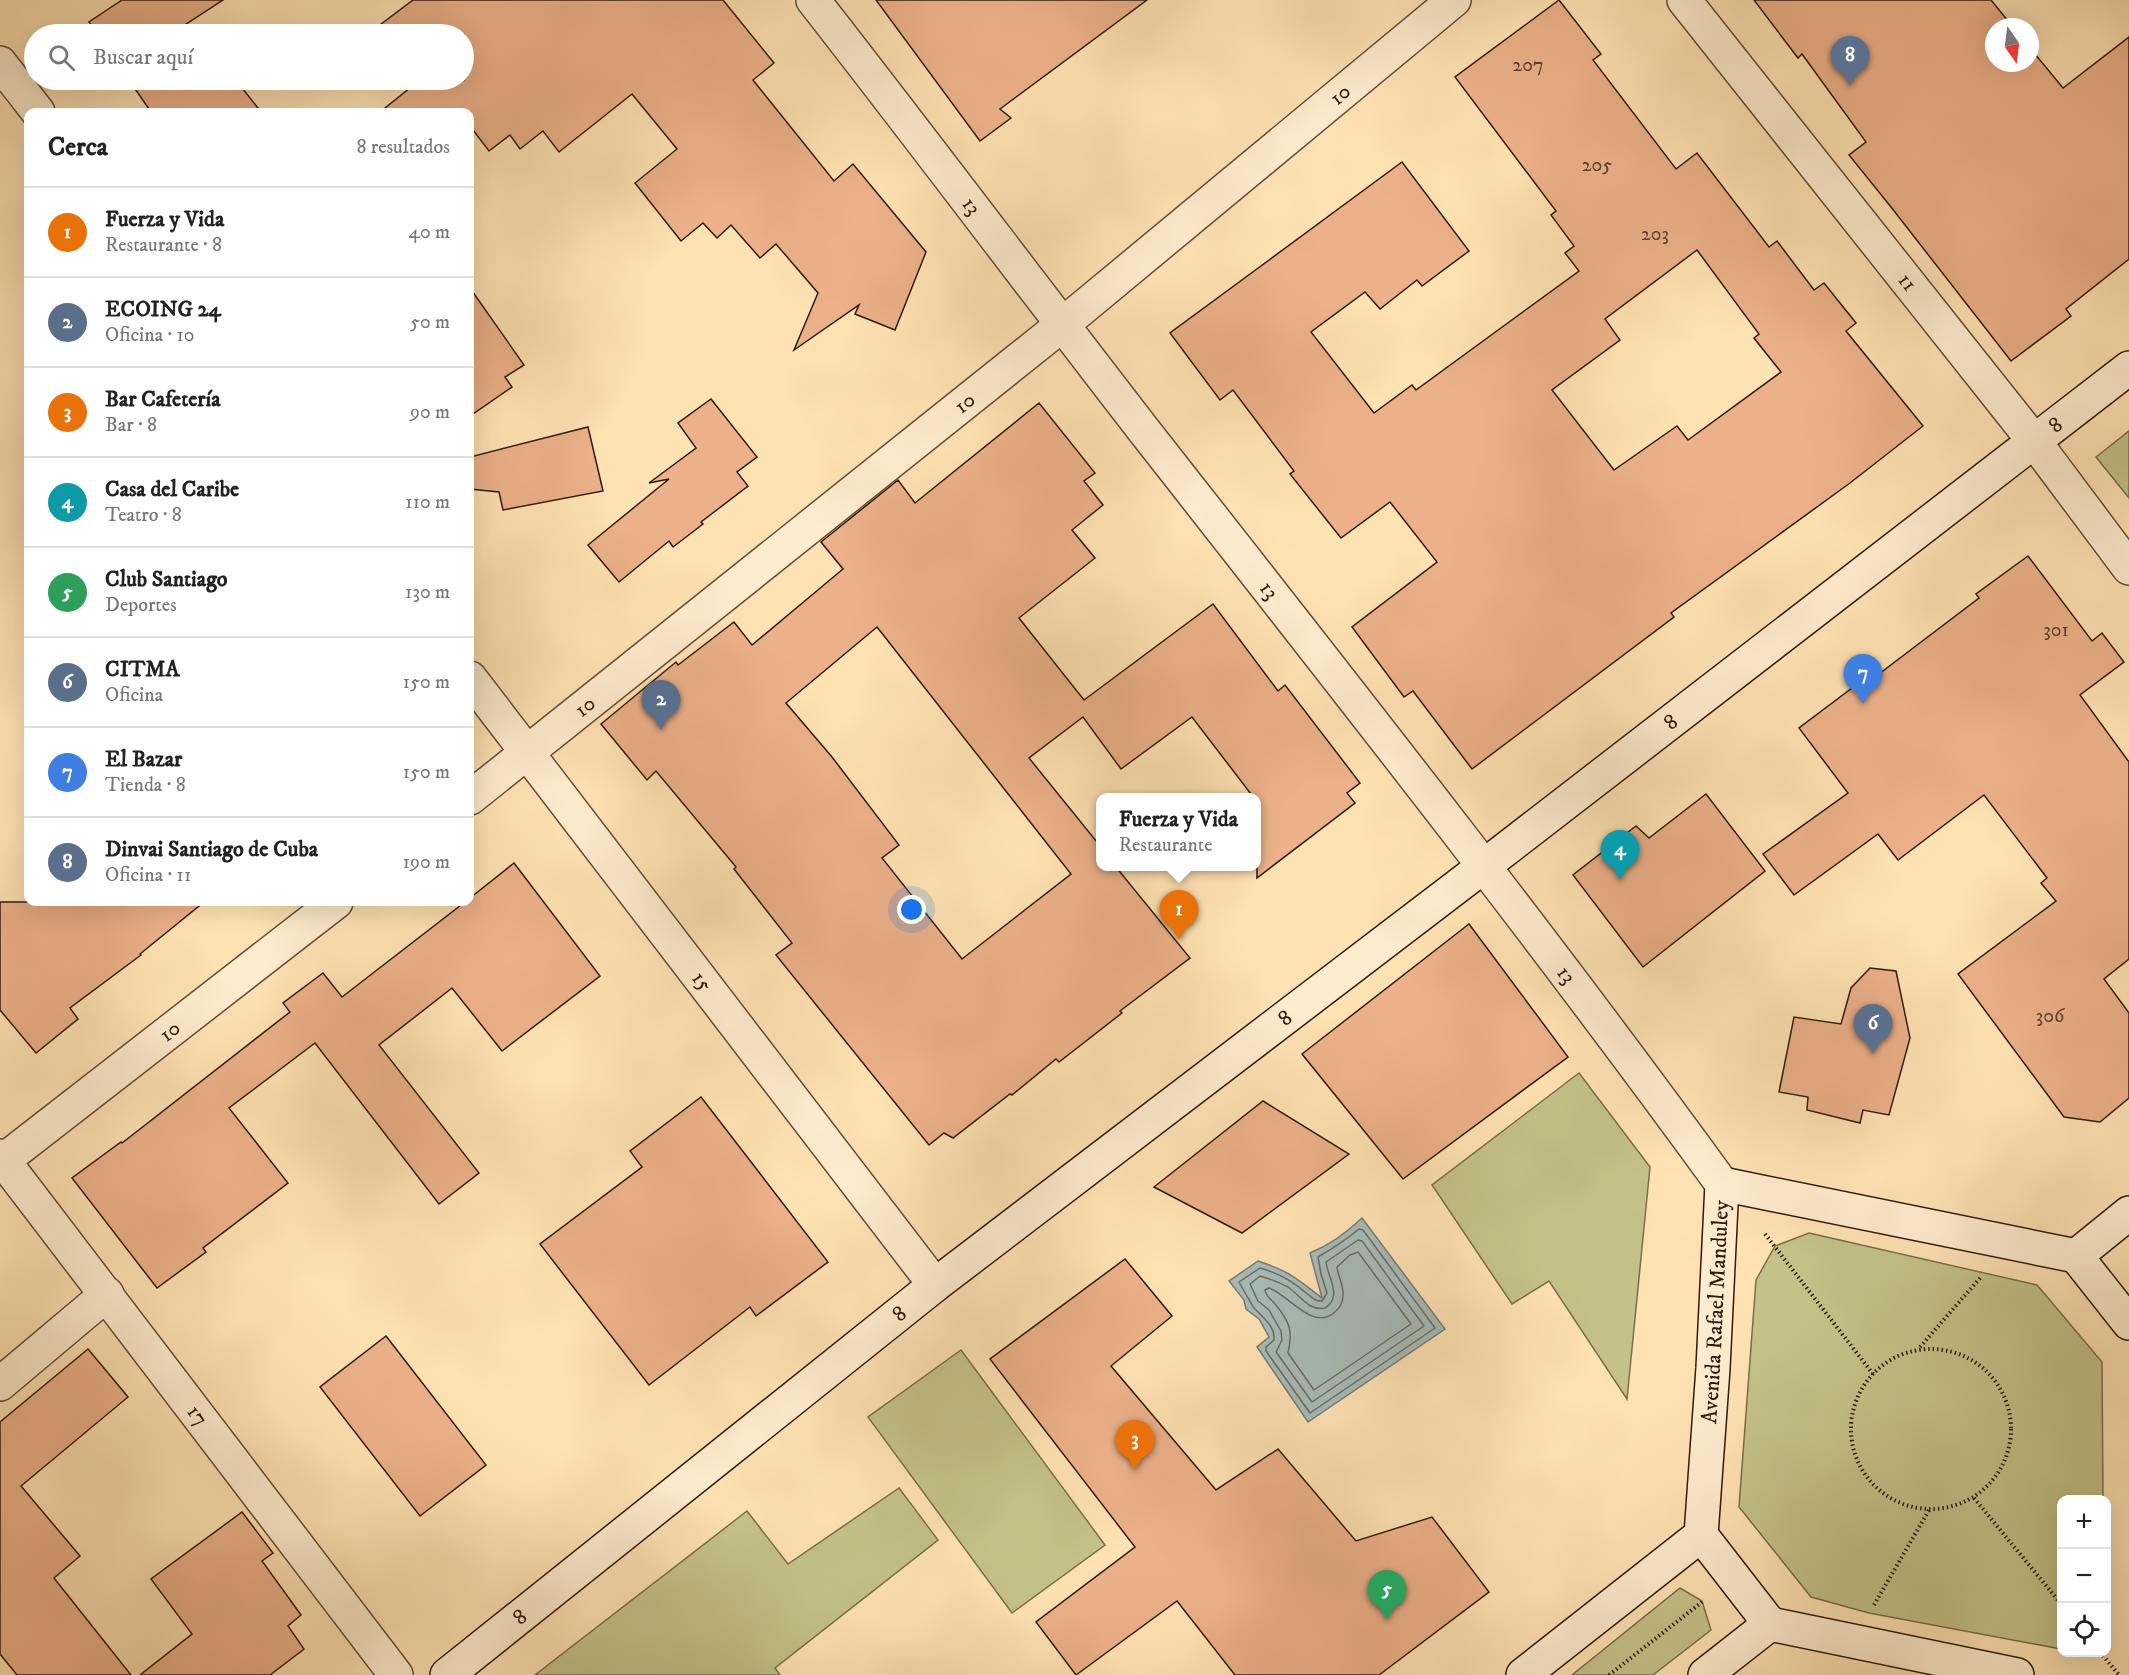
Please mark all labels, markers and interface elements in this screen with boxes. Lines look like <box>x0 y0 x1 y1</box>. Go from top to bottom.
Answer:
north arrow <box>1985 18 2039 72</box>
search box <box>24 24 474 90</box>
pin: 8 <box>1830 36 1870 86</box>
icon: search <box>45 41 78 74</box>
text: Buscar aquí <box>93 44 193 71</box>
house number: 207 <box>1512 53 1544 78</box>
street label: 10 <box>1324 78 1356 111</box>
text: Cerca <box>48 131 108 164</box>
text: 8 resultados <box>356 135 450 160</box>
house number: 205 <box>1582 153 1612 178</box>
street label: 13 <box>956 191 987 221</box>
text: Fuerza y Vida <box>105 206 224 233</box>
text: 1 <box>64 220 71 245</box>
text: 40 m <box>408 220 450 245</box>
house number: 203 <box>1641 222 1669 247</box>
text: Restaurante · 8 <box>105 233 222 258</box>
street label: 11 <box>1892 267 1923 297</box>
text: ECOING 24 <box>105 296 221 323</box>
text: 2 <box>63 310 72 335</box>
text: 50 m <box>410 310 450 335</box>
text: Oficina · 10 <box>105 323 195 348</box>
text: Bar Cafetería <box>105 386 221 413</box>
street label: 10 <box>948 386 981 420</box>
text: 3 <box>64 400 71 425</box>
text: 90 m <box>410 400 450 425</box>
street label: 8 <box>2043 411 2068 439</box>
text: Bar · 8 <box>105 413 157 438</box>
text: Casa del Caribe <box>105 476 239 503</box>
text: 4 <box>62 490 73 515</box>
text: 110 m <box>405 490 450 515</box>
text: Teatro · 8 <box>105 503 182 528</box>
text: Club Santiago <box>105 566 228 593</box>
street label: 13 <box>1254 575 1285 605</box>
text: 5 <box>63 580 72 605</box>
text: 130 m <box>405 580 450 605</box>
text: Deportes <box>105 593 177 618</box>
house number: 301 <box>2043 618 2069 643</box>
pin: 7 <box>1844 654 1882 704</box>
text: CITMA <box>105 656 180 683</box>
text: 6 <box>62 670 73 695</box>
text: 150 m <box>403 670 450 695</box>
pin: 2 <box>642 680 680 730</box>
text: Oficina <box>105 683 163 708</box>
street label: 10 <box>569 689 601 723</box>
street label: 8 <box>1658 708 1683 736</box>
text: El Bazar <box>105 746 182 773</box>
text: 7 <box>62 760 73 785</box>
text: 150 m <box>403 760 450 785</box>
text: Tienda · 8 <box>105 773 186 798</box>
popup <box>1096 793 1261 871</box>
text: Fuerza y Vida <box>1119 806 1238 833</box>
pin: 4 <box>1600 830 1640 880</box>
text: Restaurante <box>1119 833 1213 858</box>
text: Dinvai Santiago de Cuba <box>105 836 318 863</box>
text: 8 <box>62 850 73 875</box>
text: 190 m <box>403 850 450 875</box>
text: Oficina · 11 <box>105 863 191 888</box>
pin: 1 <box>1160 890 1198 940</box>
your location <box>897 895 926 924</box>
street label: 13 <box>1551 960 1582 989</box>
street label: 15 <box>686 966 719 997</box>
street label: 8 <box>1272 1004 1298 1032</box>
pin: 6 <box>1854 1004 1892 1054</box>
house number: 306 <box>2036 1004 2065 1029</box>
street label: 10 <box>154 1014 186 1048</box>
street label: Avenida Rafael Manduley <box>1696 1199 1735 1425</box>
street label: 8 <box>887 1300 912 1328</box>
street label: 17 <box>181 1399 214 1431</box>
pin: 3 <box>1116 1420 1154 1470</box>
map controls <box>2057 1495 2111 1657</box>
button: + <box>2057 1495 2111 1549</box>
button: − <box>2057 1549 2111 1603</box>
pin: 5 <box>1368 1570 1406 1620</box>
street label: 8 <box>507 1603 532 1631</box>
button: locate <box>2057 1603 2111 1657</box>

